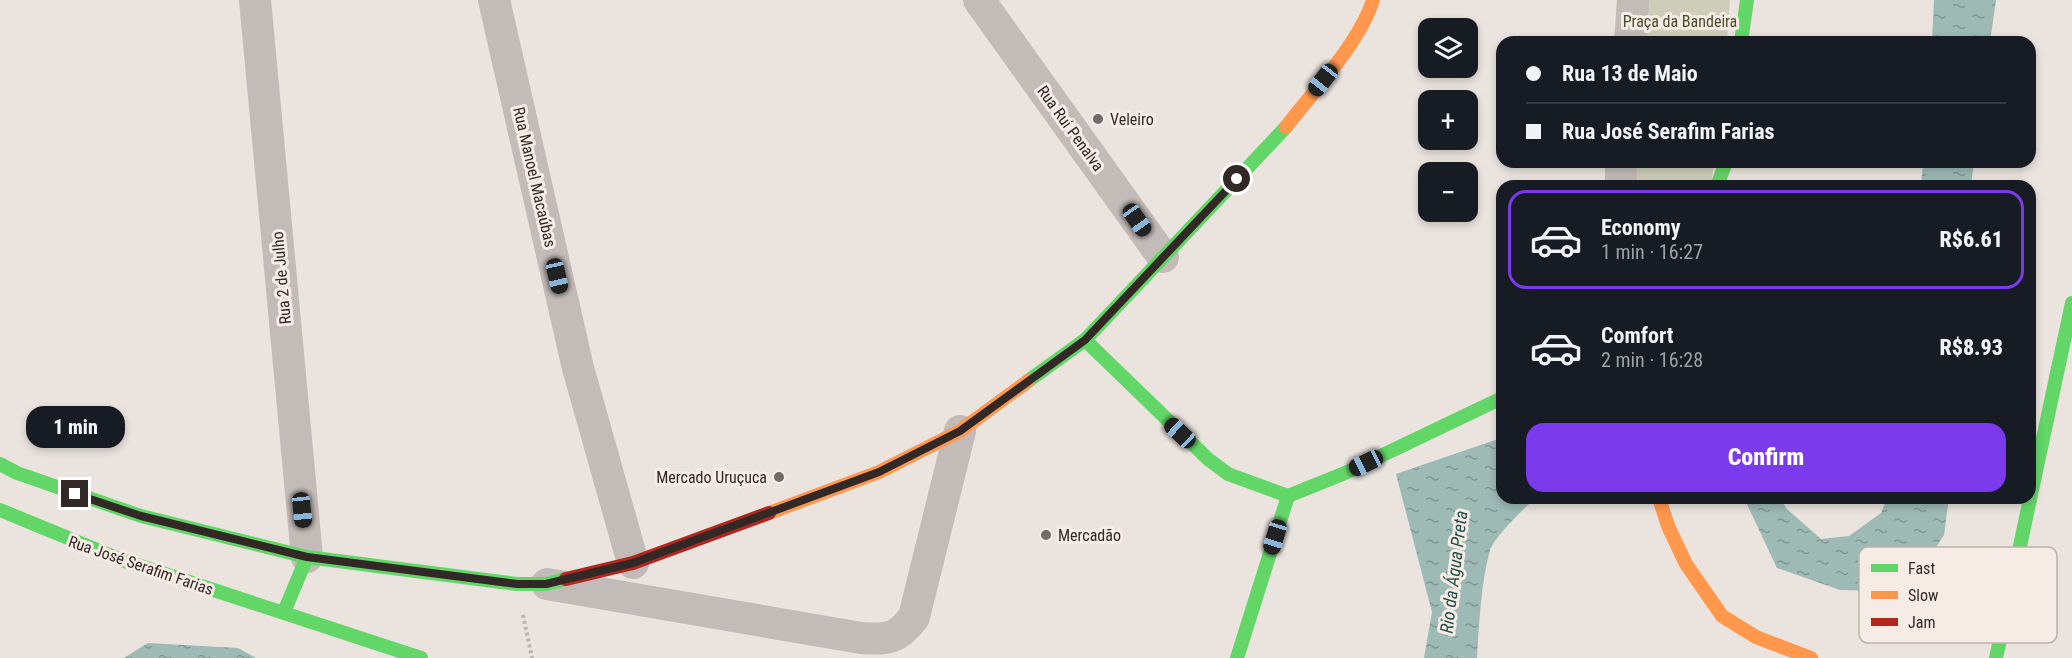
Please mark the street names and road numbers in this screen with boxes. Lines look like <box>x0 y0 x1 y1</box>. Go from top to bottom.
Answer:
street label: Rua Rui Penalva <box>1033 82 1108 175</box>
street label: Rua Manoel Macaúbas <box>509 105 560 249</box>
street label: Rua 2 de Julho <box>268 231 295 325</box>
street label: Rua José Serafim Farias <box>66 532 216 599</box>

